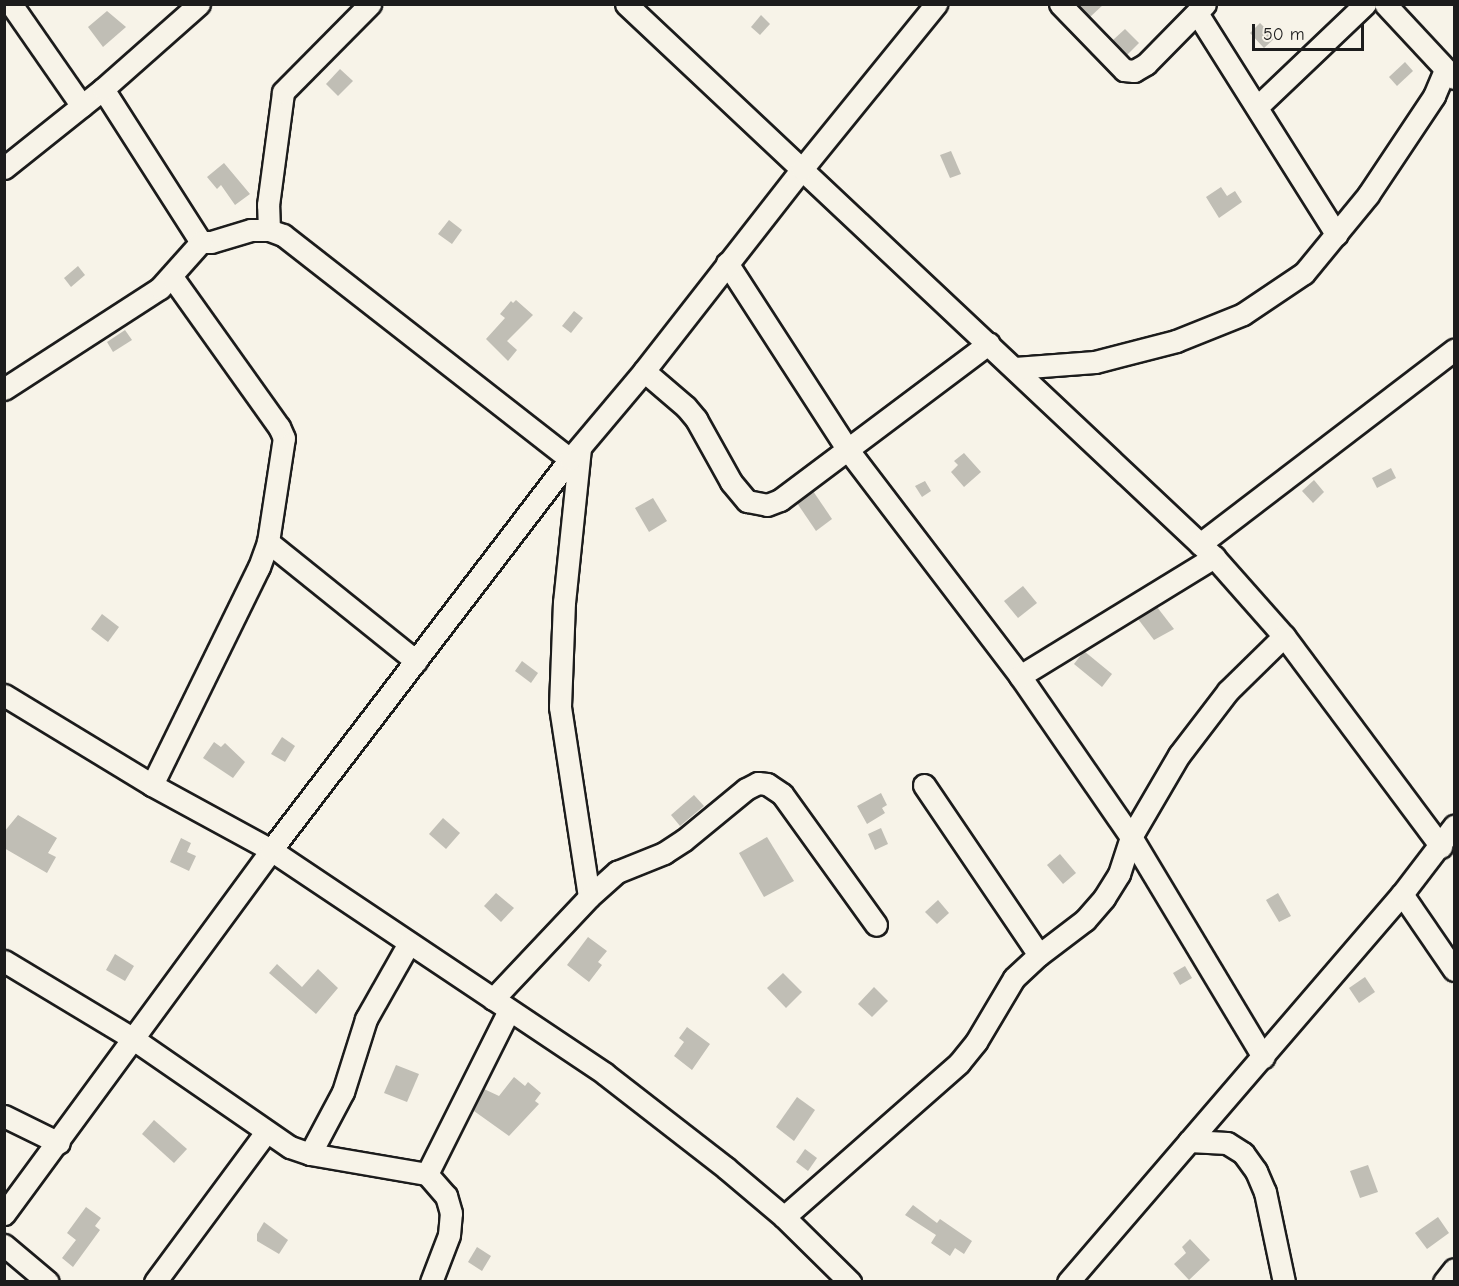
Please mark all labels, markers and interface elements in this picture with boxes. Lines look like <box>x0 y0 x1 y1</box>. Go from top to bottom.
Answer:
scale bar <box>1255 12 1368 50</box>
text: 50 m <box>1263 24 1305 45</box>

